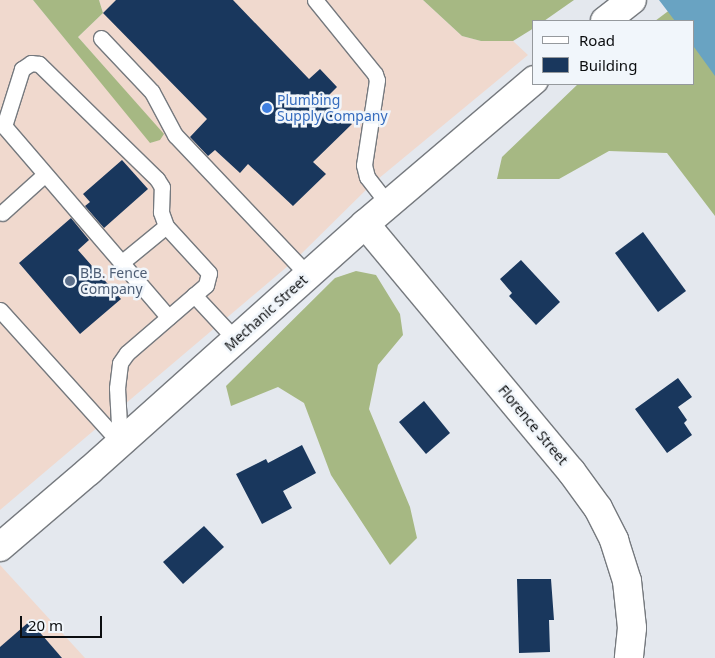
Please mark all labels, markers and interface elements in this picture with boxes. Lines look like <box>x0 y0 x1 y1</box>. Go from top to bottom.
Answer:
legend <box>532 20 695 85</box>
text: Road <box>579 30 615 50</box>
text: Building <box>579 55 637 75</box>
place label: Plumbing Supply Company <box>277 92 388 124</box>
marker: Plumbing Supply Company <box>261 102 273 114</box>
place label: B.B. Fence Company <box>80 265 147 298</box>
street label: Mechanic Street <box>221 271 311 355</box>
marker: B.B. Fence Company <box>64 275 76 287</box>
street label: Florence Street <box>495 382 571 468</box>
scale bar <box>22 606 105 638</box>
text: 20 m <box>28 615 63 635</box>

